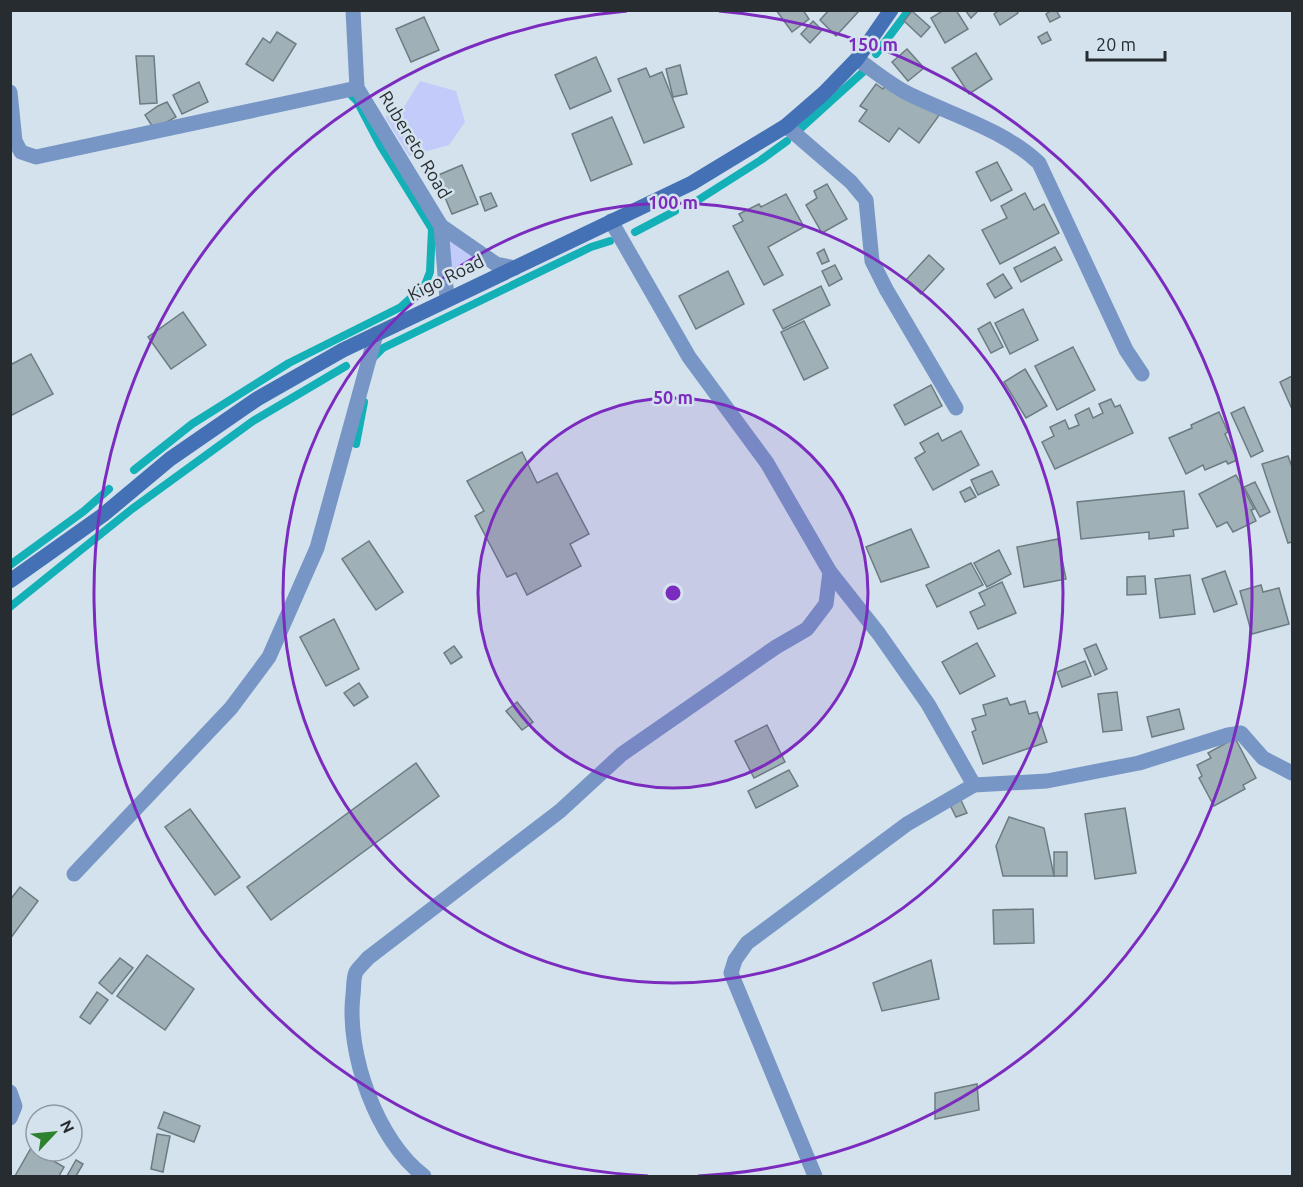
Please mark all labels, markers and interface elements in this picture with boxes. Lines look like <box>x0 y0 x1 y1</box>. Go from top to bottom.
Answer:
scale bar <box>1087 24 1165 62</box>
text: 150 m <box>848 34 898 54</box>
text: 20 m <box>1096 34 1136 54</box>
street label: Rubereto Road <box>376 87 456 202</box>
text: 100 m <box>648 192 698 212</box>
street label: Kigo Road <box>404 250 487 304</box>
text: 50 m <box>653 387 693 407</box>
centre of rings <box>663 583 683 603</box>
north arrow <box>24 1103 84 1163</box>
text: N <box>57 1117 78 1136</box>

